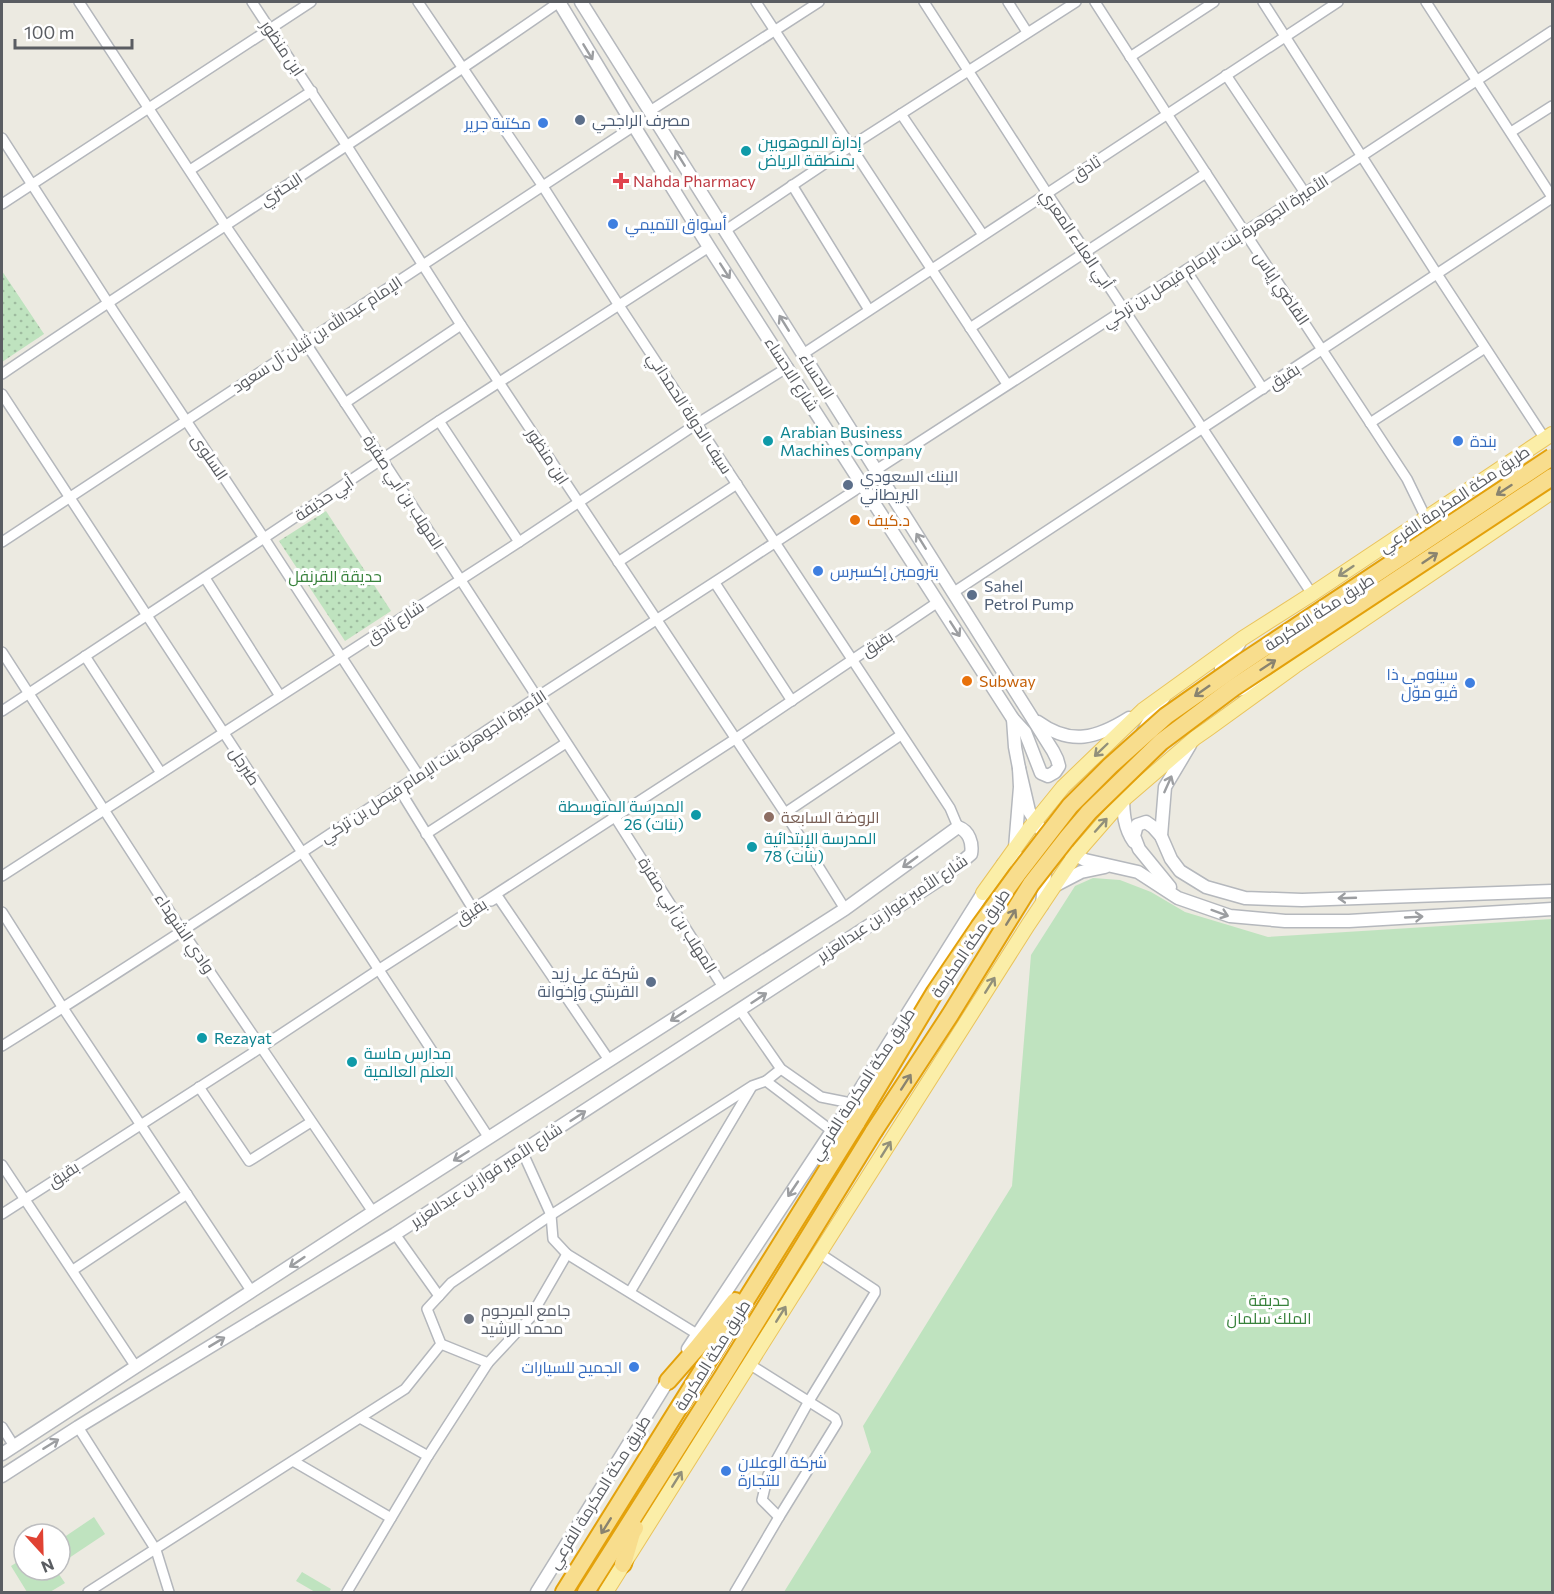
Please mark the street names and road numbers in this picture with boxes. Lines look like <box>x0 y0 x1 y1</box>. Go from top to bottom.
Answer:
street label: ابن منظور <box>256 15 309 80</box>
street label: ثادق <box>1068 151 1105 186</box>
street label: البحتري <box>256 168 308 214</box>
street label: الأميرة الجوهرة بنت الإمام فيصل بن تركي <box>1098 170 1334 335</box>
street label: أبي العلاء المعري <box>1033 185 1118 295</box>
street label: القاضي إياس <box>1248 247 1314 330</box>
street label: الإمام عبدالله بن ثنيان آل سعود <box>228 272 407 398</box>
street label: شارع الاحساء <box>761 333 823 415</box>
street label: سيف الدولة الحمداني <box>640 348 737 480</box>
street label: الاحساء <box>795 349 839 403</box>
street label: بقيق <box>1264 358 1304 394</box>
street label: ابن منظور <box>521 423 574 489</box>
street label: السلوى <box>187 430 233 484</box>
street label: المهلب بن أبي صفرة <box>356 431 449 555</box>
street label: طريق مكة المكرمة الفرعي <box>1375 441 1535 560</box>
street label: أبي حذيفة <box>291 471 360 528</box>
street label: طريق مكة المكرمة <box>1260 569 1378 656</box>
street label: شارع ثادق <box>362 596 429 650</box>
street label: بقيق <box>857 625 897 661</box>
street label: الأميرة الجوهرة بنت الإمام فيصل بن تركي <box>316 685 552 850</box>
street label: طبرجل <box>224 743 265 789</box>
street label: شارع الأمير فواز بن عبدالعزير <box>812 850 972 968</box>
street label: المهلب بن أبي صفرة <box>631 853 722 979</box>
street label: طريق مكة المكرمة <box>926 885 1015 1002</box>
street label: وادي الشهداء <box>147 889 219 979</box>
street label: بقيق <box>451 893 491 929</box>
street label: طريق مكة المكرمة الفرعي <box>805 1004 922 1166</box>
street label: شارع الأمير فواز بن عبدالعزير <box>405 1118 567 1234</box>
street label: بقيق <box>43 1156 83 1192</box>
street label: طريق مكة المكرمة <box>670 1296 755 1415</box>
street label: طريق مكة المكرمة الفرعي <box>543 1411 658 1575</box>

